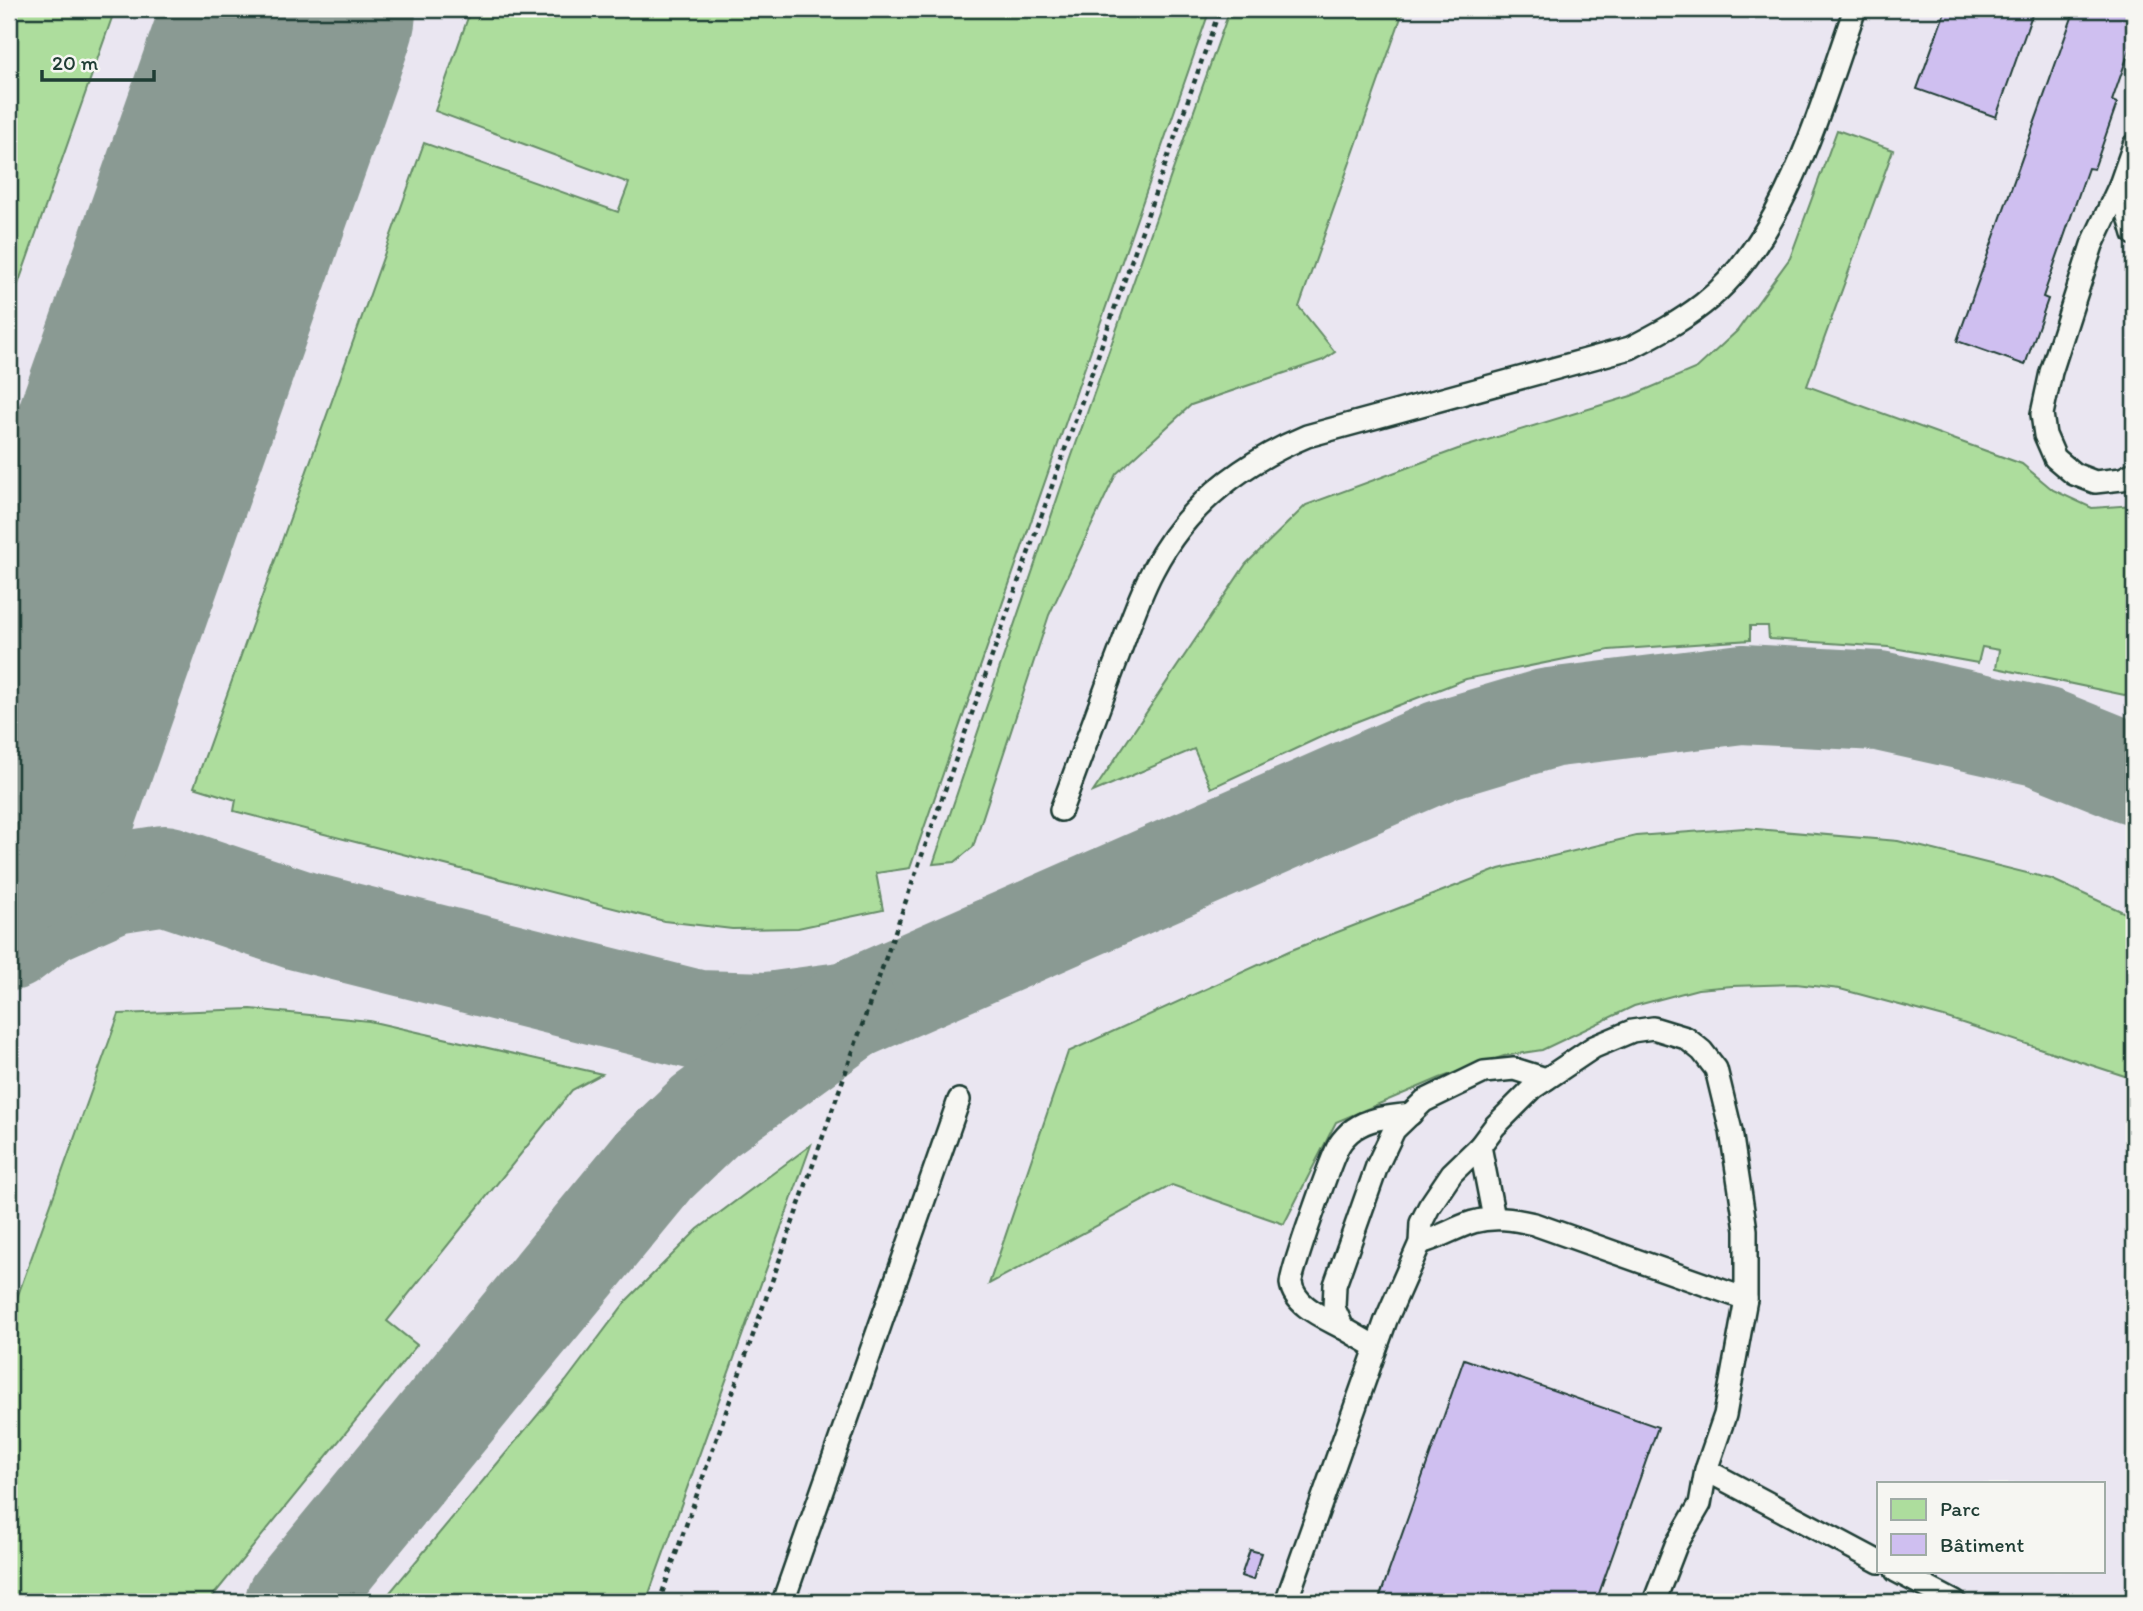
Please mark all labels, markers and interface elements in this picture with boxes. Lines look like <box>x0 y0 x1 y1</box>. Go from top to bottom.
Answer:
scale bar <box>42 38 154 82</box>
text: 20 m <box>52 50 99 75</box>
legend <box>1877 1482 2104 1572</box>
text: Parc <box>1940 1496 1980 1521</box>
text: Bâtiment <box>1940 1532 2024 1557</box>

